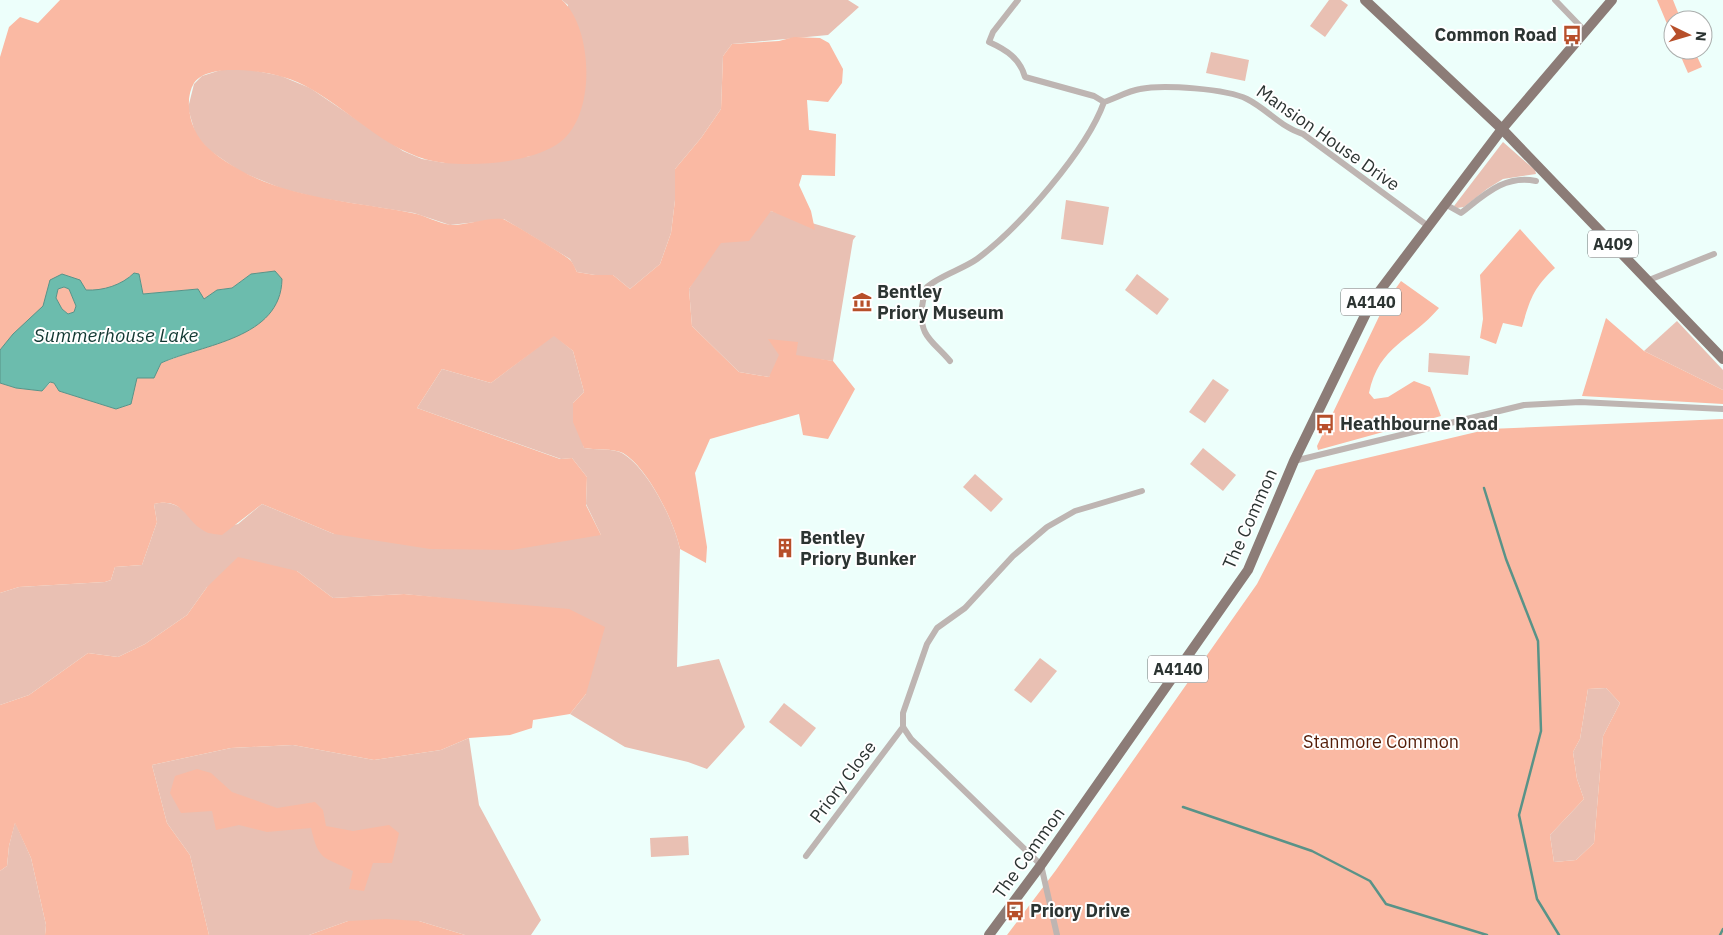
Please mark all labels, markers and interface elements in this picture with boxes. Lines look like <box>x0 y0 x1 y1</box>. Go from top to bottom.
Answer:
north arrow <box>1663 10 1713 60</box>
place label: Common Road <box>1435 23 1557 46</box>
bus stop icon: Common Road <box>1561 24 1583 46</box>
text: N <box>1692 30 1710 42</box>
street label: Mansion House Drive <box>1252 79 1405 196</box>
road number: A409 <box>1588 230 1638 258</box>
place label: Bentley Priory Museum <box>877 280 1004 324</box>
road number: A4140 <box>1341 288 1401 316</box>
museum icon: Bentley Priory Museum <box>851 291 873 313</box>
water label: Summerhouse Lake <box>34 323 199 347</box>
place label: Heathbourne Road <box>1340 412 1498 435</box>
bus stop icon: Heathbourne Road <box>1314 413 1336 435</box>
street label: The Common <box>1217 465 1282 573</box>
place label: Bentley Priory Bunker <box>800 526 916 570</box>
building icon: Bentley Priory Bunker <box>774 537 796 559</box>
road number: A4140 <box>1148 656 1208 682</box>
park label: Stanmore Common <box>1303 730 1459 753</box>
street label: Priory Close <box>804 736 881 827</box>
street label: The Common <box>988 802 1070 903</box>
place label: Priory Drive <box>1030 899 1130 922</box>
bus stop icon: Priory Drive <box>1004 900 1026 922</box>

